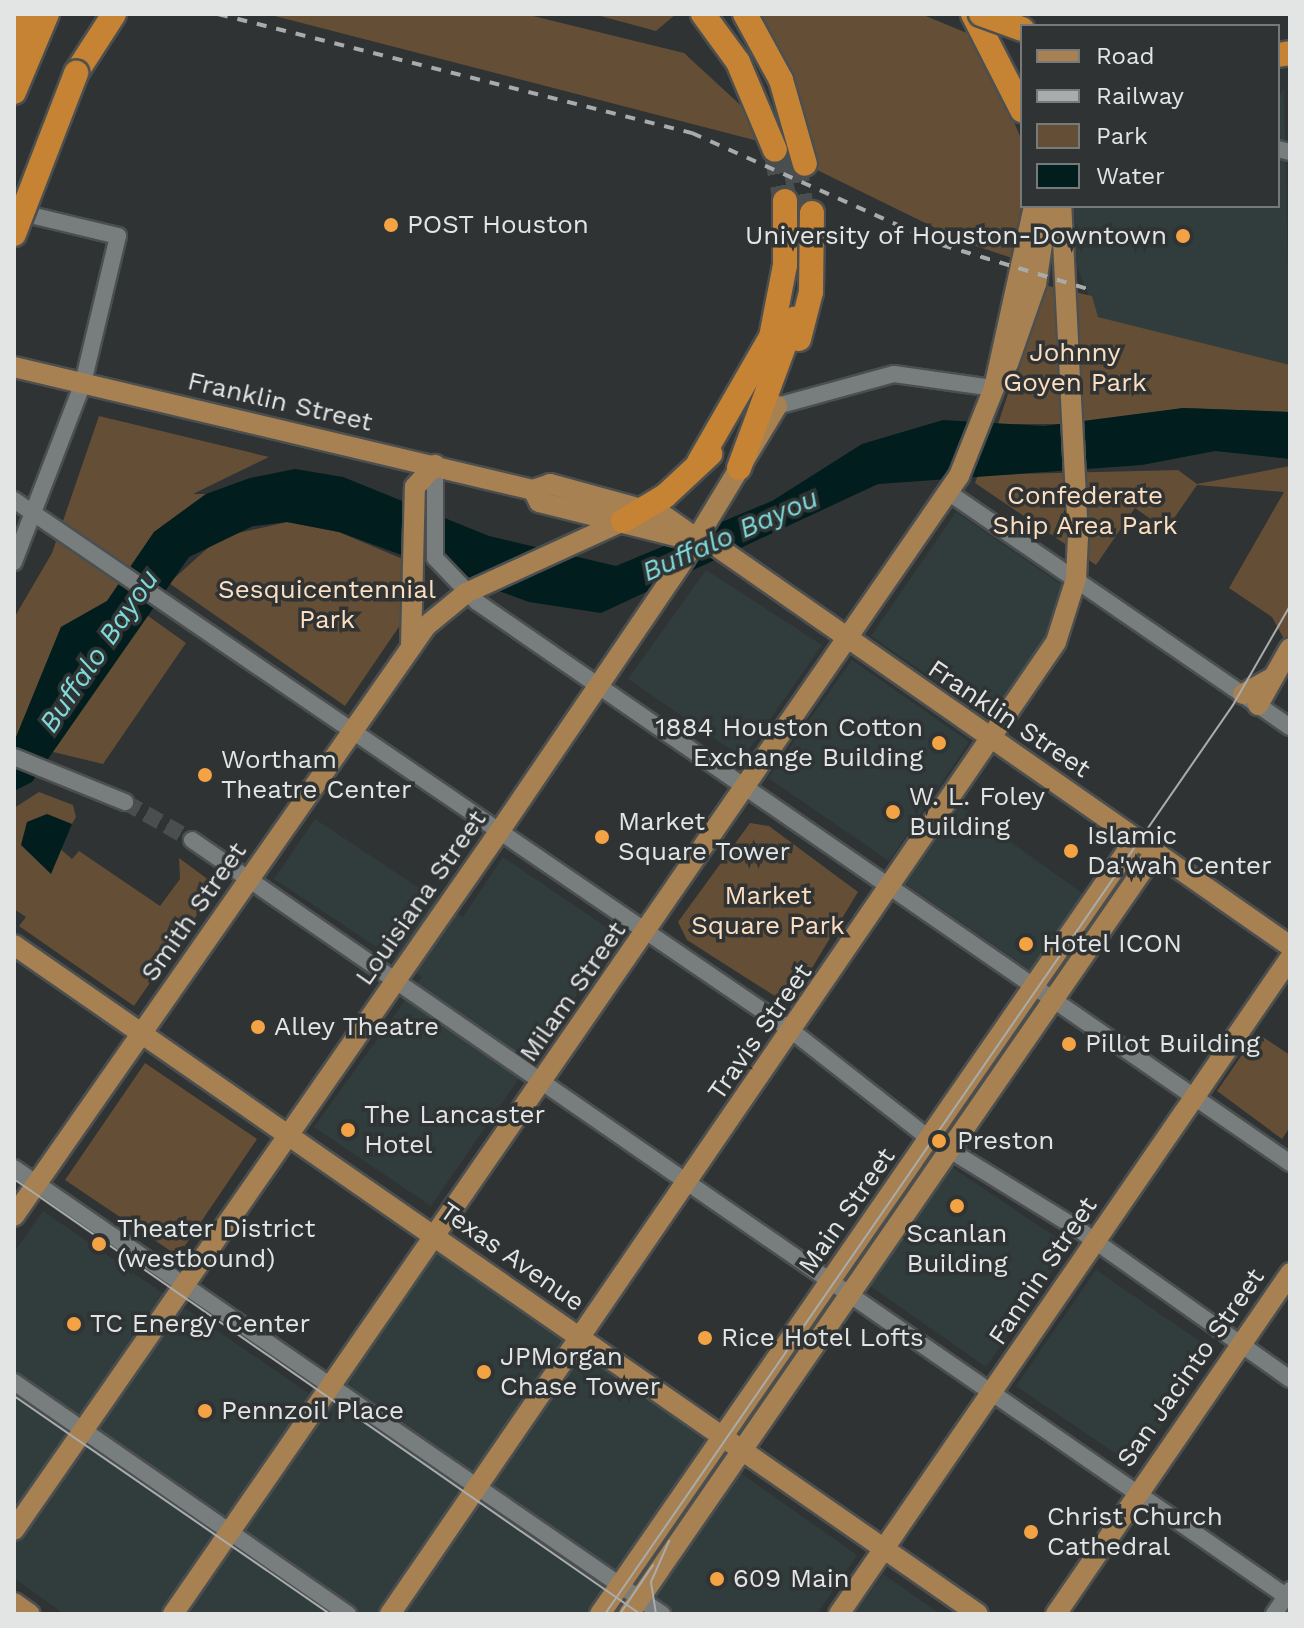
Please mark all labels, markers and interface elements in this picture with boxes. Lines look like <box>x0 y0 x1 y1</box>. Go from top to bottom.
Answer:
legend <box>1020 24 1280 208</box>
text: Road <box>1096 42 1155 70</box>
text: Railway <box>1096 82 1184 110</box>
text: Park <box>1096 122 1148 150</box>
text: Water <box>1096 162 1165 190</box>
place label: POST Houston <box>407 209 590 241</box>
marker: POST Houston <box>382 216 400 234</box>
place label: University of Houston-Downtown <box>743 220 1167 252</box>
marker: University of Houston-Downtown <box>1174 227 1192 245</box>
park label: Johnny Goyen Park <box>1003 337 1147 398</box>
street label: Franklin Street <box>185 366 375 438</box>
park label: Confederate Ship Area Park <box>992 480 1178 542</box>
water label: Buffalo Bayou <box>637 481 823 589</box>
water label: Buffalo Bayou <box>32 563 166 739</box>
park label: Sesquicentennial Park <box>218 574 436 636</box>
street label: Franklin Street <box>922 653 1096 785</box>
place label: 1884 Houston Cotton Exchange Building <box>655 712 923 774</box>
marker: 1884 Houston Cotton Exchange Building <box>930 734 948 752</box>
place label: Wortham Theatre Center <box>221 744 412 806</box>
marker: Wortham Theatre Center <box>196 766 214 784</box>
place label: W. L. Foley Building <box>909 781 1045 842</box>
marker: W. L. Foley Building <box>884 803 902 821</box>
street label: Louisiana Street <box>349 804 493 992</box>
place label: Market Square Tower <box>618 806 791 868</box>
place label: Islamic Da'wah Center <box>1087 820 1272 882</box>
marker: Market Square Tower <box>593 828 611 846</box>
street label: Smith Street <box>135 837 253 987</box>
marker: Islamic Da'wah Center <box>1062 842 1080 860</box>
park label: Market Square Park <box>691 880 845 942</box>
street label: Milam Street <box>513 916 633 1068</box>
place label: Hotel ICON <box>1042 928 1183 960</box>
marker: Hotel ICON <box>1017 935 1035 953</box>
street label: Travis Street <box>701 958 819 1106</box>
place label: Alley Theatre <box>274 1011 440 1043</box>
marker: Alley Theatre <box>249 1018 267 1036</box>
place label: Pillot Building <box>1085 1028 1260 1060</box>
marker: Pillot Building <box>1060 1035 1078 1053</box>
place label: The Lancaster Hotel <box>364 1099 545 1160</box>
marker: The Lancaster Hotel <box>339 1121 357 1139</box>
place label: Preston <box>957 1125 1054 1157</box>
marker: Preston <box>928 1130 950 1152</box>
street label: Main Street <box>792 1142 902 1280</box>
street label: Fannin Street <box>982 1191 1104 1351</box>
street label: Texas Avenue <box>433 1195 591 1319</box>
marker: Scanlan Building <box>948 1197 966 1215</box>
place label: Theater District (westbound) <box>117 1213 316 1274</box>
place label: Scanlan Building <box>906 1218 1008 1280</box>
marker: Theater District (westbound) <box>88 1233 110 1255</box>
street label: San Jacinto Street <box>1111 1262 1271 1474</box>
place label: TC Energy Center <box>90 1308 311 1340</box>
marker: TC Energy Center <box>65 1315 83 1333</box>
place label: Rice Hotel Lofts <box>721 1322 925 1354</box>
marker: Rice Hotel Lofts <box>696 1329 714 1347</box>
place label: JPMorgan Chase Tower <box>500 1341 661 1402</box>
marker: JPMorgan Chase Tower <box>475 1363 493 1381</box>
place label: Pennzoil Place <box>221 1395 405 1427</box>
marker: Pennzoil Place <box>196 1402 214 1420</box>
place label: Christ Church Cathedral <box>1047 1501 1223 1562</box>
marker: Christ Church Cathedral <box>1022 1523 1040 1541</box>
place label: 609 Main <box>733 1563 850 1595</box>
marker: 609 Main <box>708 1570 726 1588</box>

